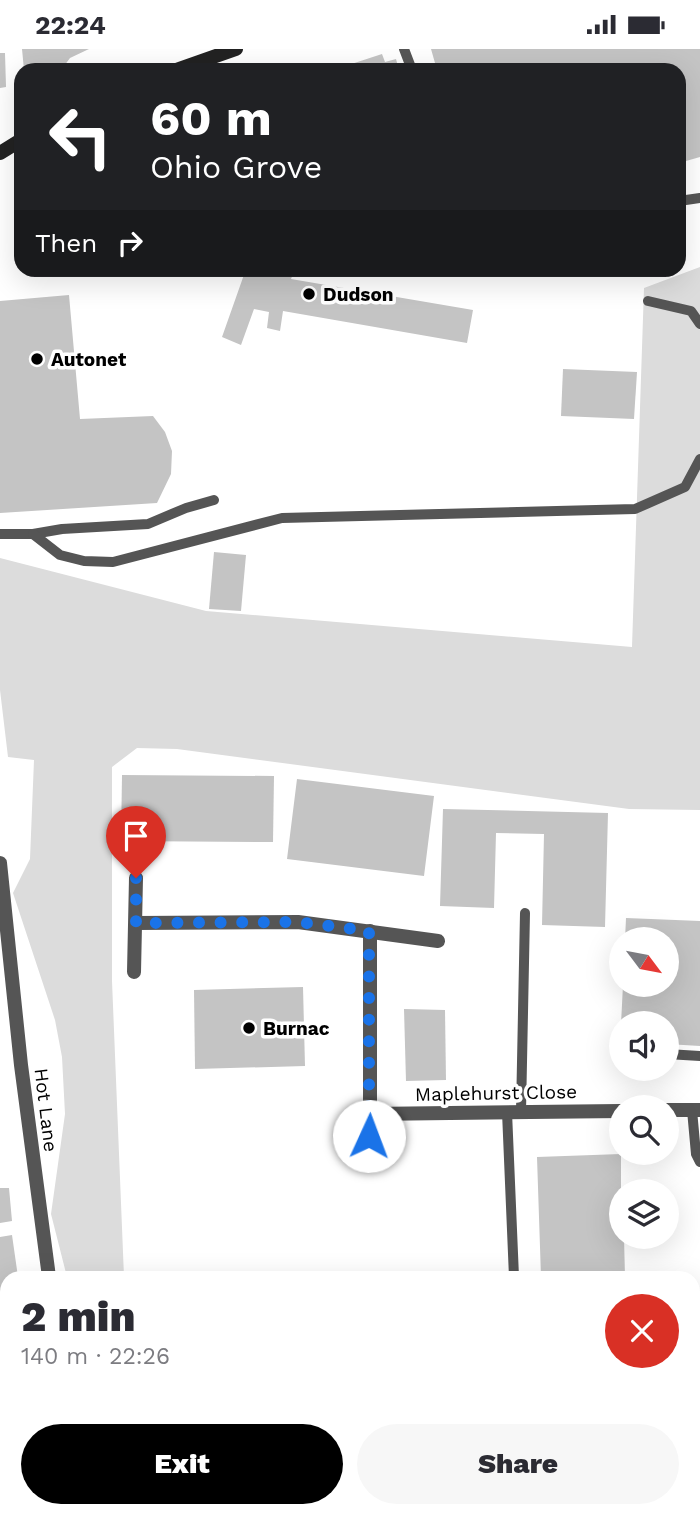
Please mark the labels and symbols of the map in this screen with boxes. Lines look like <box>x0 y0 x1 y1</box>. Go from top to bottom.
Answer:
place label: Dudson <box>323 283 394 306</box>
marker: Dudson <box>301 286 317 302</box>
place label: Autonet <box>51 348 127 371</box>
marker: Autonet <box>29 351 45 367</box>
pin <box>106 806 166 878</box>
north arrow <box>609 927 679 997</box>
place label: Burnac <box>263 1017 330 1040</box>
marker: Burnac <box>241 1020 257 1036</box>
street label: Hot Lane <box>29 1067 63 1153</box>
street label: Maplehurst Close <box>415 1080 577 1106</box>
position arrow <box>332 1099 406 1173</box>

